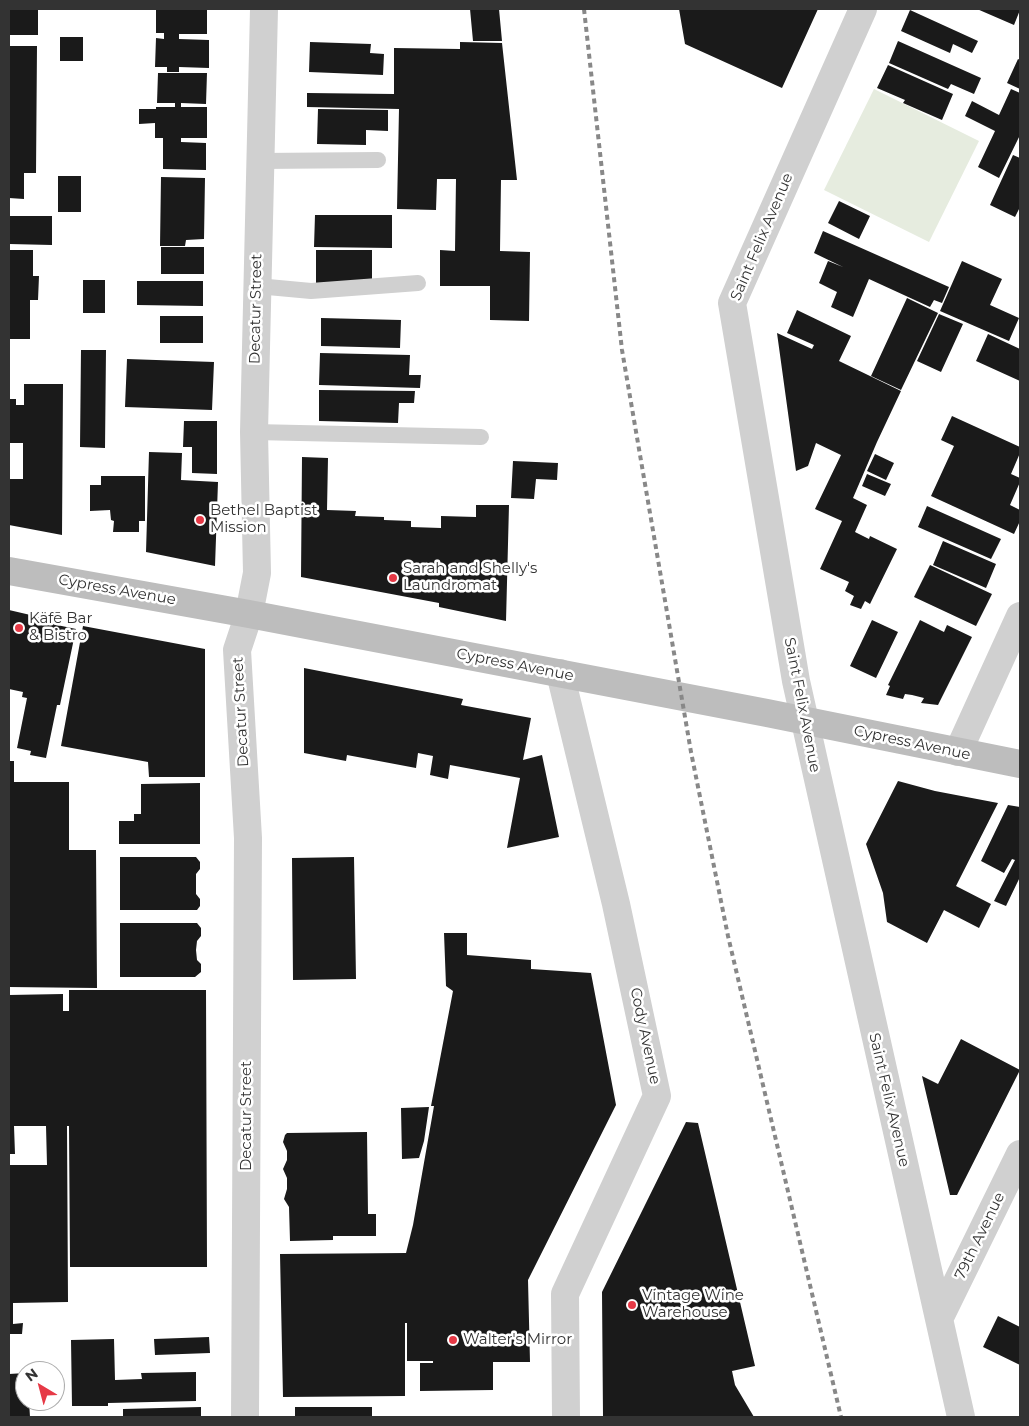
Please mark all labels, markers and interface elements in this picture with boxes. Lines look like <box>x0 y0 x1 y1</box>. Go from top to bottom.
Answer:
street label: Saint Felix Avenue <box>727 170 797 304</box>
street label: Decatur Street <box>246 254 266 364</box>
place label: Bethel Baptist Mission <box>210 502 317 537</box>
marker: Bethel Baptist Mission <box>194 514 206 526</box>
place label: Sarah and Shelly's Laundromat <box>403 560 537 595</box>
street label: Cypress Avenue <box>57 571 177 609</box>
marker: Sarah and Shelly's Laundromat <box>387 572 399 584</box>
place label: Käfē Bar & Bistro <box>29 610 92 645</box>
marker: Käfē Bar & Bistro <box>13 622 25 634</box>
street label: Saint Felix Avenue <box>780 636 824 774</box>
street label: Cypress Avenue <box>455 645 575 685</box>
street label: Decatur Street <box>229 657 253 767</box>
street label: Cypress Avenue <box>852 722 972 764</box>
street label: Cody Avenue <box>626 986 664 1086</box>
street label: Saint Felix Avenue <box>865 1031 913 1169</box>
street label: Decatur Street <box>238 1061 256 1171</box>
street label: 79th Avenue <box>951 1189 1009 1283</box>
place label: Vintage Wine Warehouse <box>642 1287 744 1322</box>
marker: Vintage Wine Warehouse <box>626 1299 638 1311</box>
place label: Walter's Mirror <box>463 1331 572 1349</box>
marker: Walter's Mirror <box>447 1334 459 1346</box>
north arrow <box>15 1361 65 1411</box>
text: N <box>22 1364 42 1385</box>

